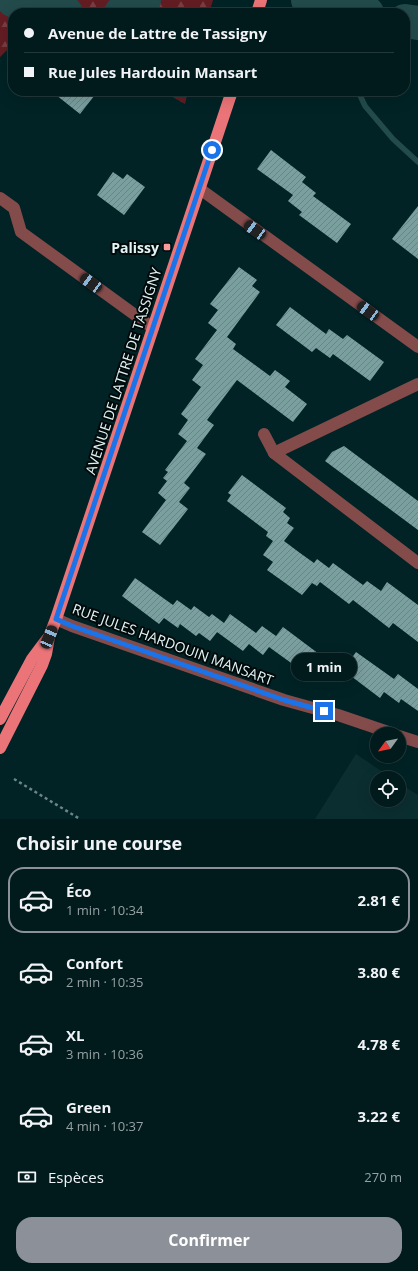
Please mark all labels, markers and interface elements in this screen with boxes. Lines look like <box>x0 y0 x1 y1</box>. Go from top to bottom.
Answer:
text: Avenue de Lattre de Tassigny <box>48 23 267 43</box>
text: Rue Jules Hardouin Mansart <box>48 62 257 82</box>
route start <box>203 141 221 159</box>
car <box>242 218 268 242</box>
place label: Palissy <box>111 238 159 257</box>
marker: Palissy <box>162 242 172 252</box>
street label: AVENUE DE LATTRE DE TASSIGNY <box>81 265 166 477</box>
car <box>78 271 104 295</box>
car <box>355 299 381 323</box>
street label: RUE JULES HARDOUIN MANSART <box>70 599 276 689</box>
car <box>39 624 59 650</box>
callout: 1 min <box>291 653 357 681</box>
text: 1 min <box>306 658 342 676</box>
route end <box>315 702 333 720</box>
north arrow <box>370 727 406 763</box>
map controls <box>370 727 406 807</box>
button: locate <box>370 771 406 807</box>
text: Choisir une course <box>16 831 182 855</box>
text: Éco <box>66 881 91 901</box>
icon: car <box>18 882 54 918</box>
text: 2.81 € <box>358 890 400 910</box>
text: 1 min · 10:34 <box>66 901 143 919</box>
text: Confort <box>66 953 123 973</box>
icon: car <box>18 954 54 990</box>
text: 3.80 € <box>358 962 400 982</box>
text: 2 min · 10:35 <box>66 973 143 991</box>
text: XL <box>66 1025 84 1045</box>
icon: car <box>18 1026 54 1062</box>
text: 4.78 € <box>358 1034 400 1054</box>
text: 3 min · 10:36 <box>66 1045 143 1063</box>
text: Green <box>66 1097 111 1117</box>
icon: car <box>18 1098 54 1134</box>
text: 3.22 € <box>358 1106 400 1126</box>
text: 4 min · 10:37 <box>66 1117 143 1135</box>
icon: cash <box>16 1166 38 1188</box>
text: Espèces <box>48 1167 104 1187</box>
text: 270 m <box>364 1168 402 1186</box>
button: Confirmer <box>16 1217 402 1263</box>

